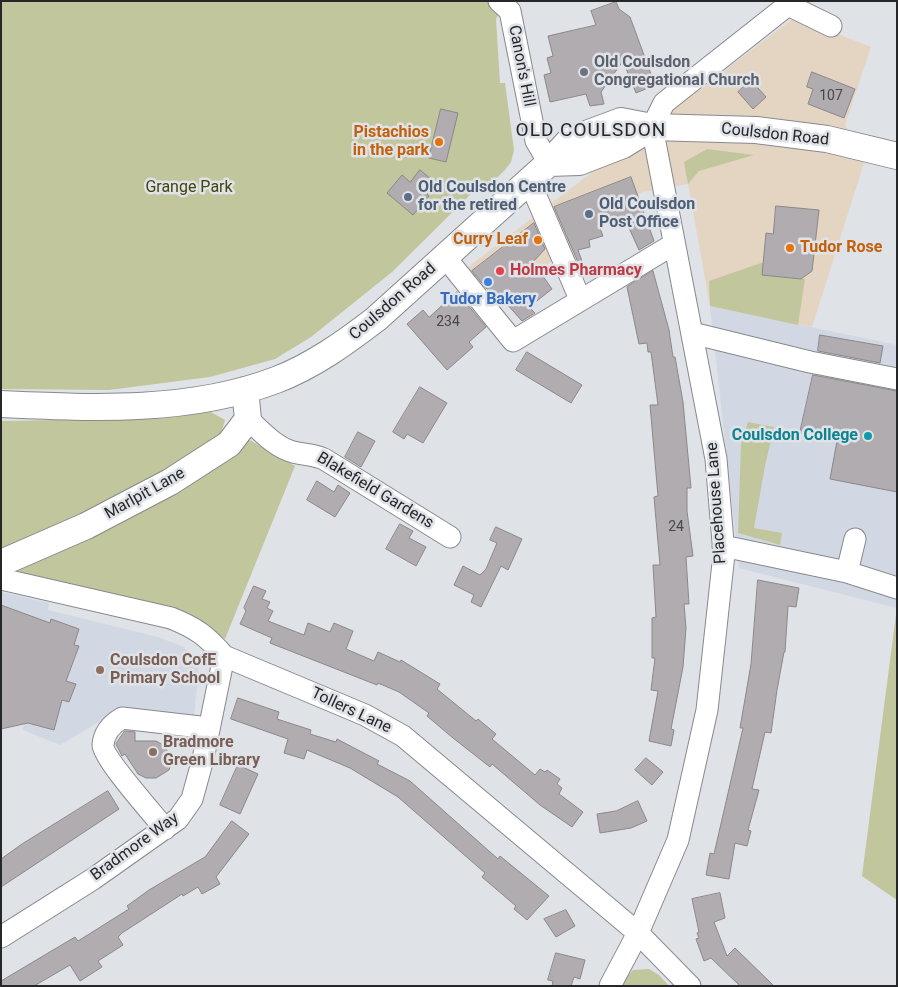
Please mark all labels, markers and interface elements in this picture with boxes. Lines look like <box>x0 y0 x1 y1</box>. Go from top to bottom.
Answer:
street label: Canon's Hill <box>504 24 538 108</box>
place label: Old Coulsdon Congregational Church <box>594 53 759 91</box>
marker: Old Coulsdon Congregational Church <box>578 66 590 78</box>
house number: 107 <box>819 88 843 104</box>
district label: OLD COULSDON <box>514 120 668 142</box>
street label: Coulsdon Road <box>720 120 830 150</box>
place label: Pistachios in the park <box>353 123 429 161</box>
marker: Pistachios in the park <box>433 136 445 148</box>
park label: Grange Park <box>145 178 233 198</box>
place label: Old Coulsdon Centre for the retired <box>418 178 566 216</box>
marker: Old Coulsdon Centre for the retired <box>402 191 414 203</box>
place label: Old Coulsdon Post Office <box>599 195 695 233</box>
marker: Old Coulsdon Post Office <box>583 208 595 220</box>
place label: Curry Leaf <box>453 230 528 250</box>
marker: Curry Leaf <box>532 234 544 246</box>
place label: Tudor Rose <box>800 238 882 258</box>
marker: Tudor Rose <box>784 242 796 254</box>
street label: Coulsdon Road <box>346 259 440 345</box>
place label: Holmes Pharmacy <box>510 261 642 281</box>
marker: Holmes Pharmacy <box>494 265 506 277</box>
marker: Tudor Bakery <box>482 276 494 288</box>
place label: Tudor Bakery <box>440 290 536 310</box>
house number: 234 <box>436 314 460 330</box>
place label: Coulsdon College <box>732 426 858 446</box>
marker: Coulsdon College <box>862 430 874 442</box>
street label: Placehouse Lane <box>703 442 731 564</box>
street label: Blakefield Gardens <box>313 449 437 533</box>
street label: Marlpit Lane <box>102 464 188 524</box>
house number: 24 <box>668 519 684 535</box>
place label: Coulsdon CofE Primary School <box>110 651 220 689</box>
marker: Coulsdon CofE Primary School <box>94 664 106 676</box>
street label: Tollers Lane <box>308 684 394 738</box>
place label: Bradmore Green Library <box>163 733 260 771</box>
marker: Bradmore Green Library <box>147 746 159 758</box>
street label: Bradmore Way <box>87 809 183 885</box>

